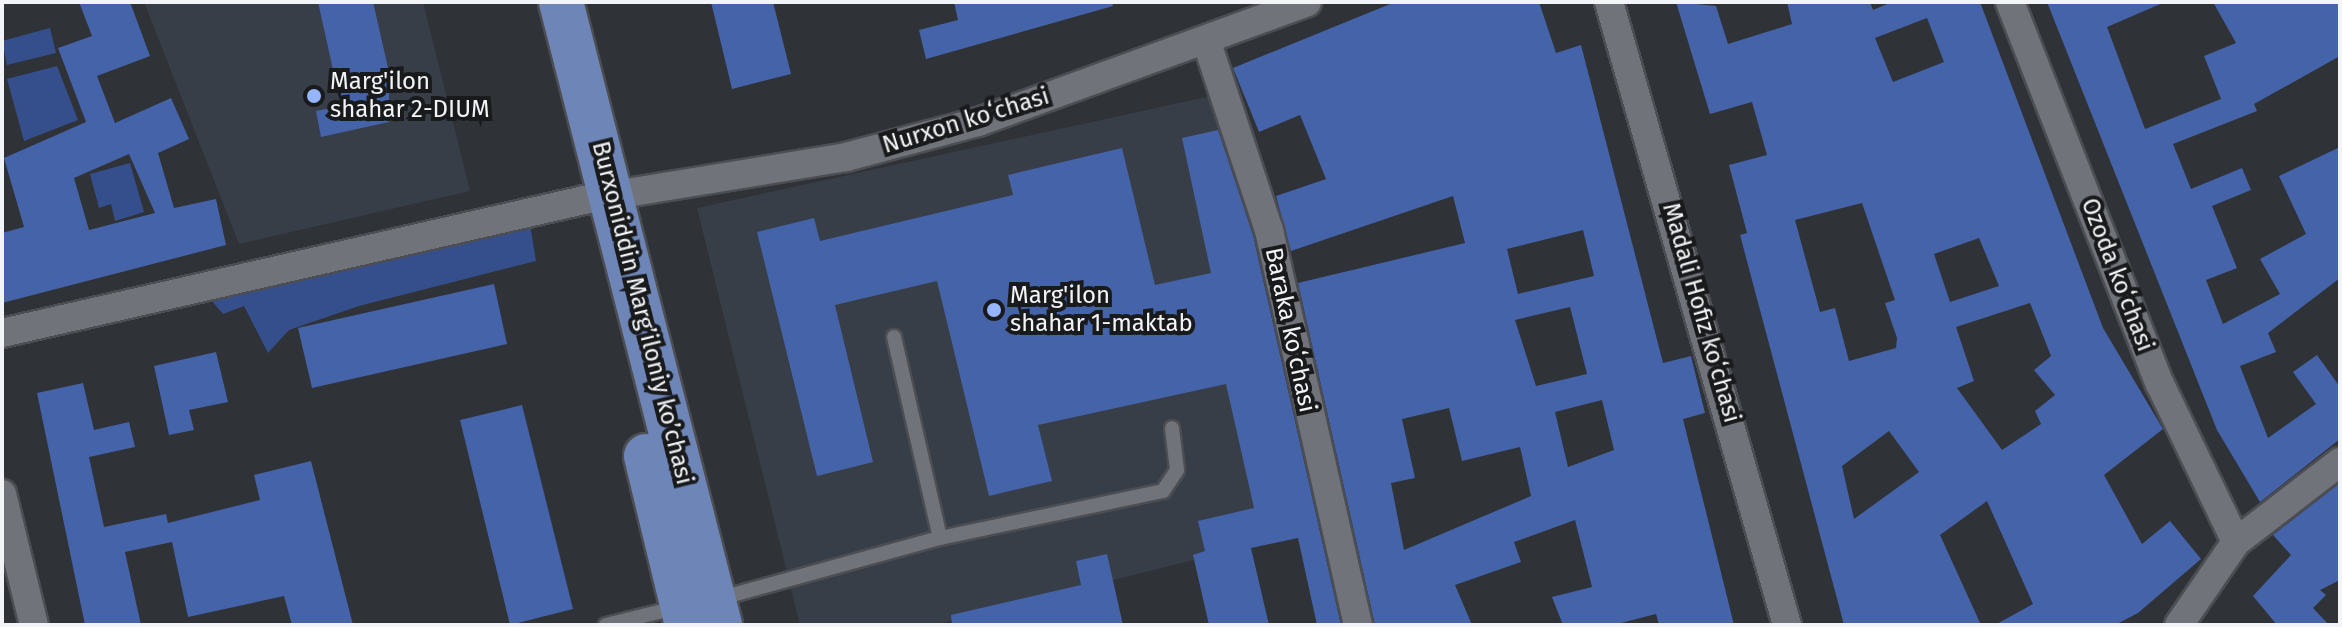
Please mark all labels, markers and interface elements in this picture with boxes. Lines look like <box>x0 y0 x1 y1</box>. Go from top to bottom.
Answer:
place label: Marg'ilon shahar 2-DIUM <box>330 68 490 124</box>
street label: Nurxon koʻchasi <box>879 82 1053 160</box>
marker: Marg'ilon shahar 2-DIUM <box>305 87 323 105</box>
street label: Burxoniddin Marg’iloniy ko’chasi <box>585 138 699 488</box>
street label: Ozoda koʻchasi <box>2075 194 2159 356</box>
street label: Madali Hofiz koʻchasi <box>1656 200 1746 426</box>
street label: Baraka koʻchasi <box>1258 245 1322 415</box>
place label: Marg'ilon shahar 1-maktab <box>1010 282 1193 338</box>
marker: Marg'ilon shahar 1-maktab <box>985 301 1003 319</box>

